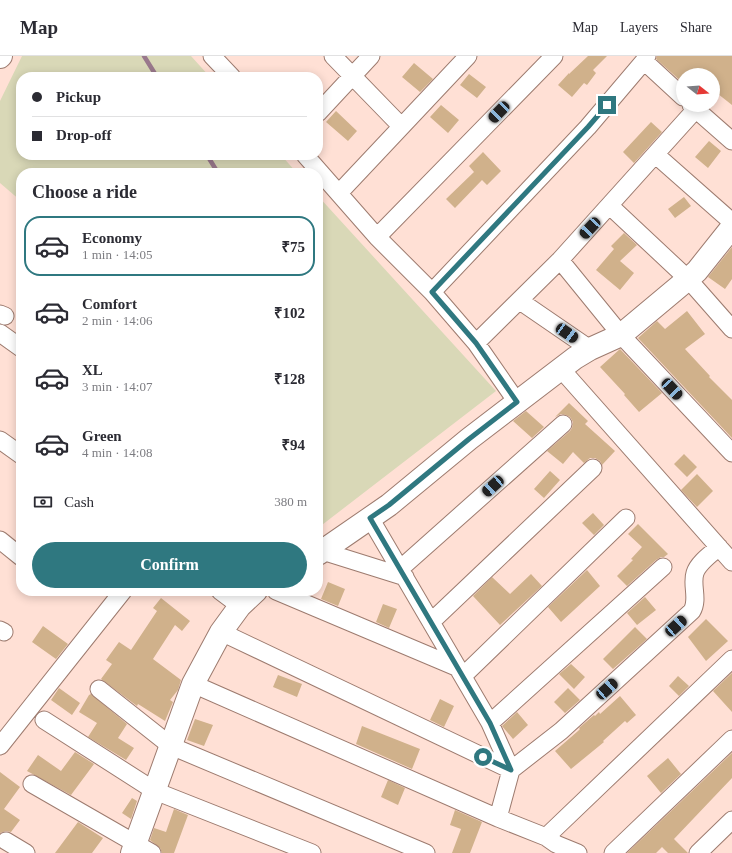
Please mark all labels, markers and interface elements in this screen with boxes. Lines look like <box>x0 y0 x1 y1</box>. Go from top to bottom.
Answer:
text: Map <box>20 17 58 38</box>
text: Map <box>572 20 598 35</box>
text: Layers <box>620 20 658 35</box>
text: Share <box>680 20 712 35</box>
north arrow <box>676 68 720 112</box>
map controls <box>676 68 720 112</box>
text: Pickup <box>56 89 101 105</box>
route end <box>598 96 616 114</box>
car <box>486 99 512 125</box>
text: Drop-off <box>56 127 112 143</box>
text: Choose a ride <box>32 182 137 202</box>
car <box>577 215 603 241</box>
icon: car <box>34 228 70 264</box>
text: Economy <box>82 230 142 246</box>
text: ₹75 <box>281 239 305 255</box>
text: 1 min · 14:05 <box>82 247 152 262</box>
icon: car <box>34 294 70 330</box>
text: Comfort <box>82 296 137 312</box>
text: ₹102 <box>274 305 305 321</box>
text: 2 min · 14:06 <box>82 313 152 328</box>
car <box>554 321 580 345</box>
icon: car <box>34 360 70 396</box>
text: XL <box>82 362 103 378</box>
text: ₹128 <box>274 371 305 387</box>
car <box>659 376 685 402</box>
text: 3 min · 14:07 <box>82 379 152 394</box>
icon: car <box>34 426 70 462</box>
text: Green <box>82 428 122 444</box>
text: ₹94 <box>281 437 305 453</box>
text: 4 min · 14:08 <box>82 445 152 460</box>
car <box>480 474 506 498</box>
icon: cash <box>32 491 54 513</box>
text: Cash <box>64 494 94 510</box>
text: 380 m <box>274 494 307 509</box>
button: Confirm <box>32 542 307 588</box>
car <box>663 614 689 638</box>
car <box>594 677 620 701</box>
route start <box>474 748 492 766</box>

